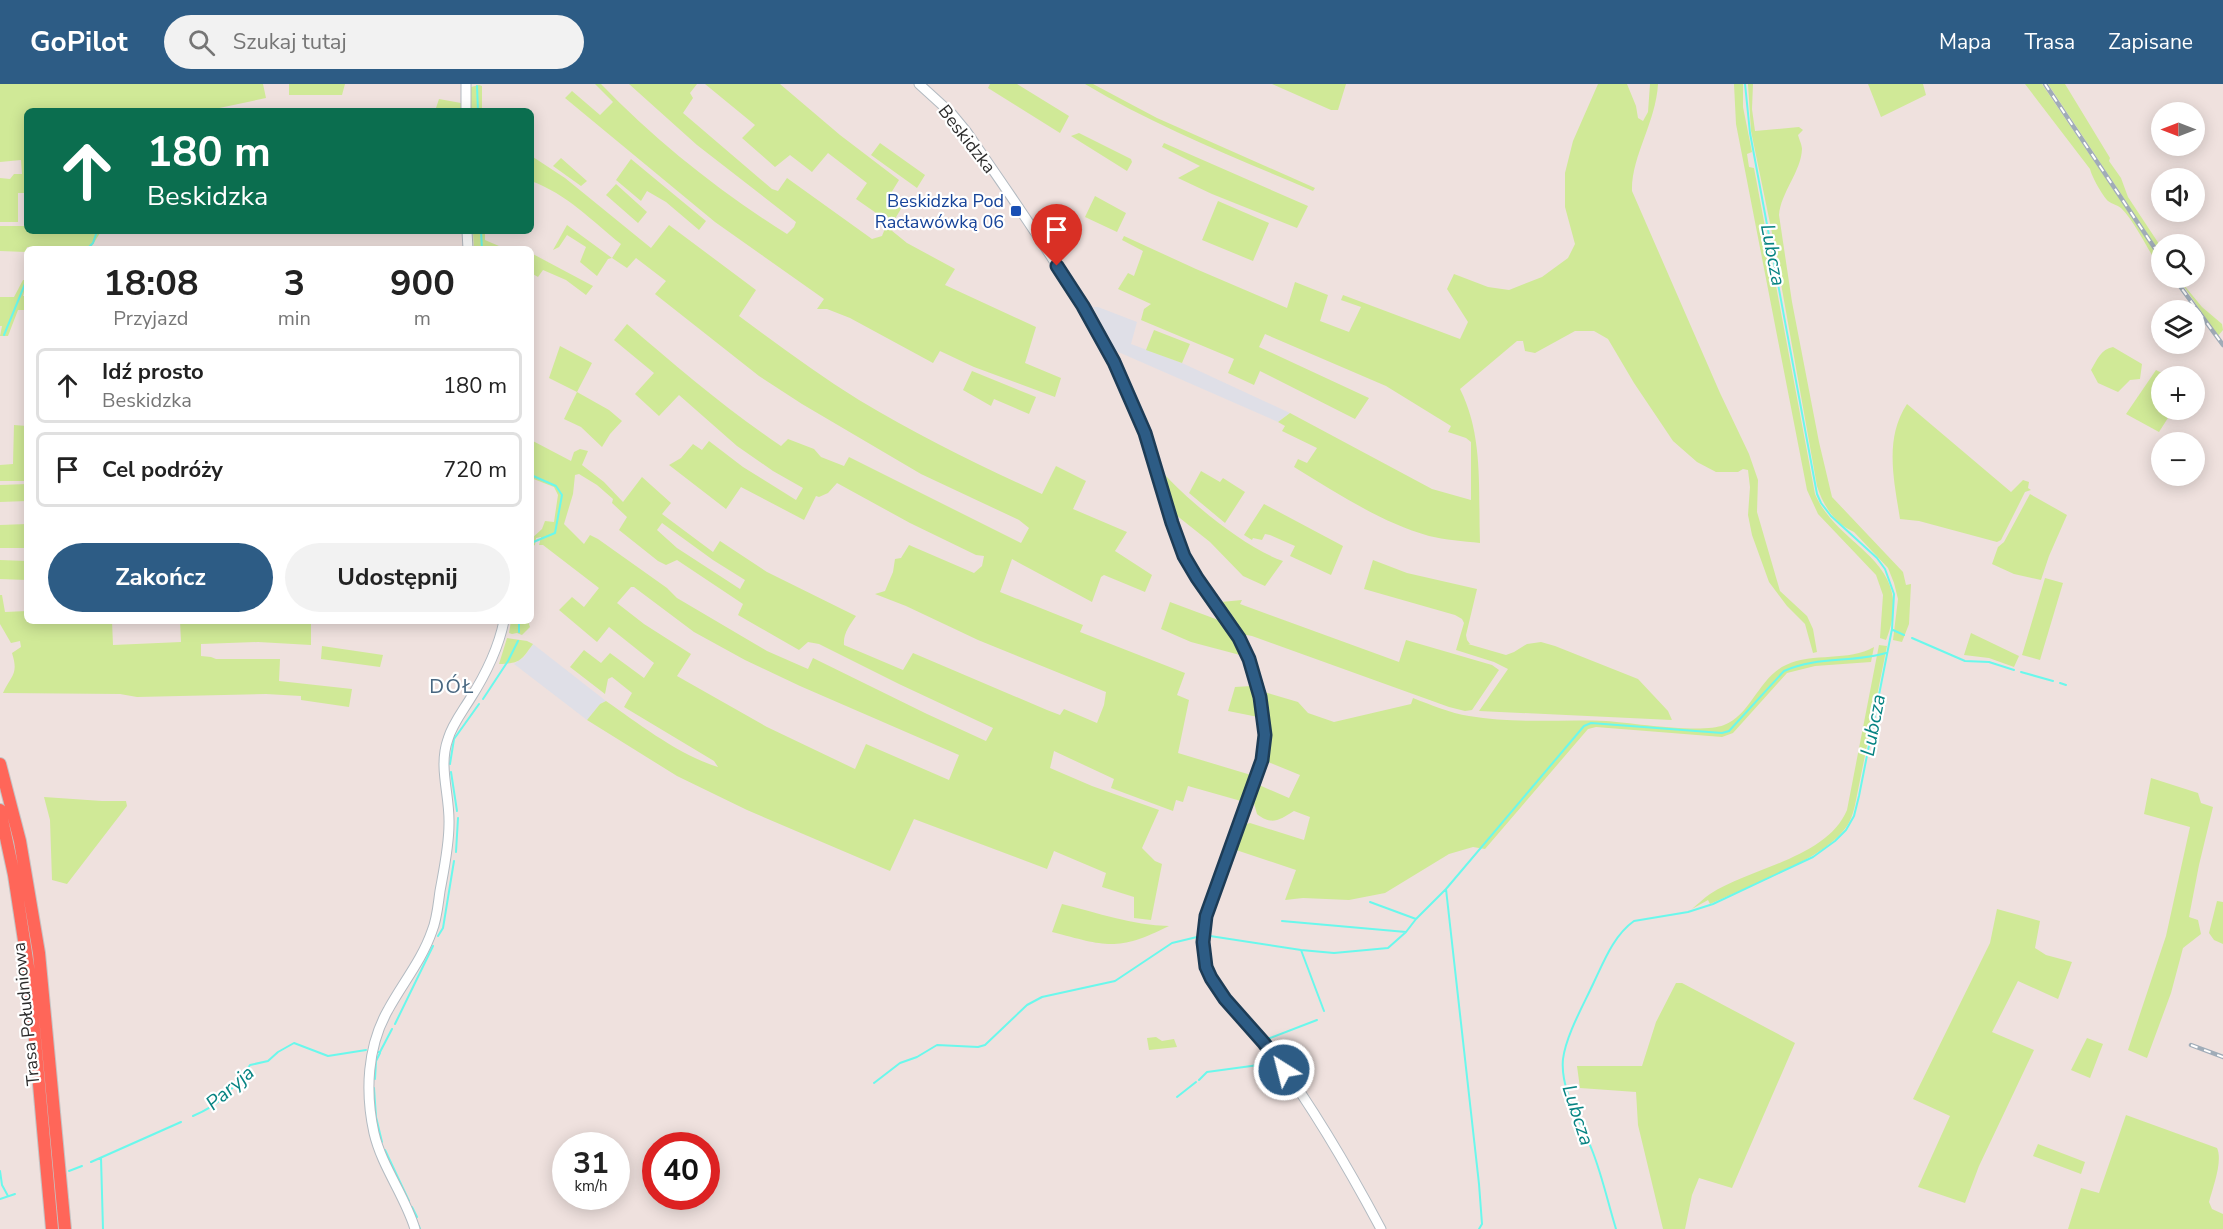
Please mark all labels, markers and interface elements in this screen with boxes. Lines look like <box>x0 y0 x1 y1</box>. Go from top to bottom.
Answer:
search box <box>164 15 584 69</box>
text: GoPilot <box>30 23 128 61</box>
icon: search <box>185 26 218 59</box>
text: Szukaj tutaj <box>233 27 347 57</box>
text: Mapa <box>1939 28 1991 56</box>
text: Trasa <box>2024 28 2075 56</box>
text: Zapisane <box>2108 28 2193 56</box>
street label: Beskidzka <box>933 100 1001 178</box>
north arrow <box>2151 102 2205 156</box>
map controls <box>2151 102 2205 486</box>
text: 180 m <box>147 124 271 181</box>
icon: ahead <box>48 132 126 210</box>
button: sound <box>2151 168 2205 222</box>
text: Beskidzka <box>147 178 268 215</box>
place label: Beskidzka Pod Racławówką 06 <box>875 189 1004 234</box>
marker: Beskidzka Pod Racławówką 06 <box>1009 204 1023 218</box>
pin <box>1031 204 1082 266</box>
icon: arrive <box>1040 213 1073 246</box>
water label: Lubcza <box>1754 222 1792 288</box>
button: search <box>2151 234 2205 288</box>
text: 18:08 <box>103 259 199 308</box>
text: 3 <box>283 259 305 308</box>
text: 900 <box>390 259 455 308</box>
button: layers <box>2151 300 2205 354</box>
text: Przyjazd <box>113 305 188 332</box>
text: min <box>278 305 311 332</box>
text: m <box>414 305 431 332</box>
text: Idź prosto <box>102 357 204 387</box>
button: + <box>2151 366 2205 420</box>
icon: ahead <box>51 369 84 402</box>
text: 180 m <box>443 371 507 401</box>
text: Beskidzka <box>102 387 192 414</box>
button: − <box>2151 432 2205 486</box>
icon: arrive <box>51 453 84 486</box>
text: Cel podróży <box>102 455 223 485</box>
text: 720 m <box>443 455 507 485</box>
button: Zakończ <box>48 543 273 612</box>
button: Udostępnij <box>285 543 510 612</box>
district label: DÓŁ <box>429 673 475 700</box>
water label: Lubcza <box>1854 692 1892 758</box>
street label: Trasa Południowa <box>7 941 45 1087</box>
position arrow <box>1252 1038 1316 1102</box>
water label: Paryja <box>200 1059 260 1117</box>
water label: Lubcza <box>1555 1081 1601 1149</box>
speed limit sign: 40 <box>642 1132 720 1210</box>
text: 31 <box>573 1143 609 1184</box>
text: km/h <box>574 1176 608 1196</box>

